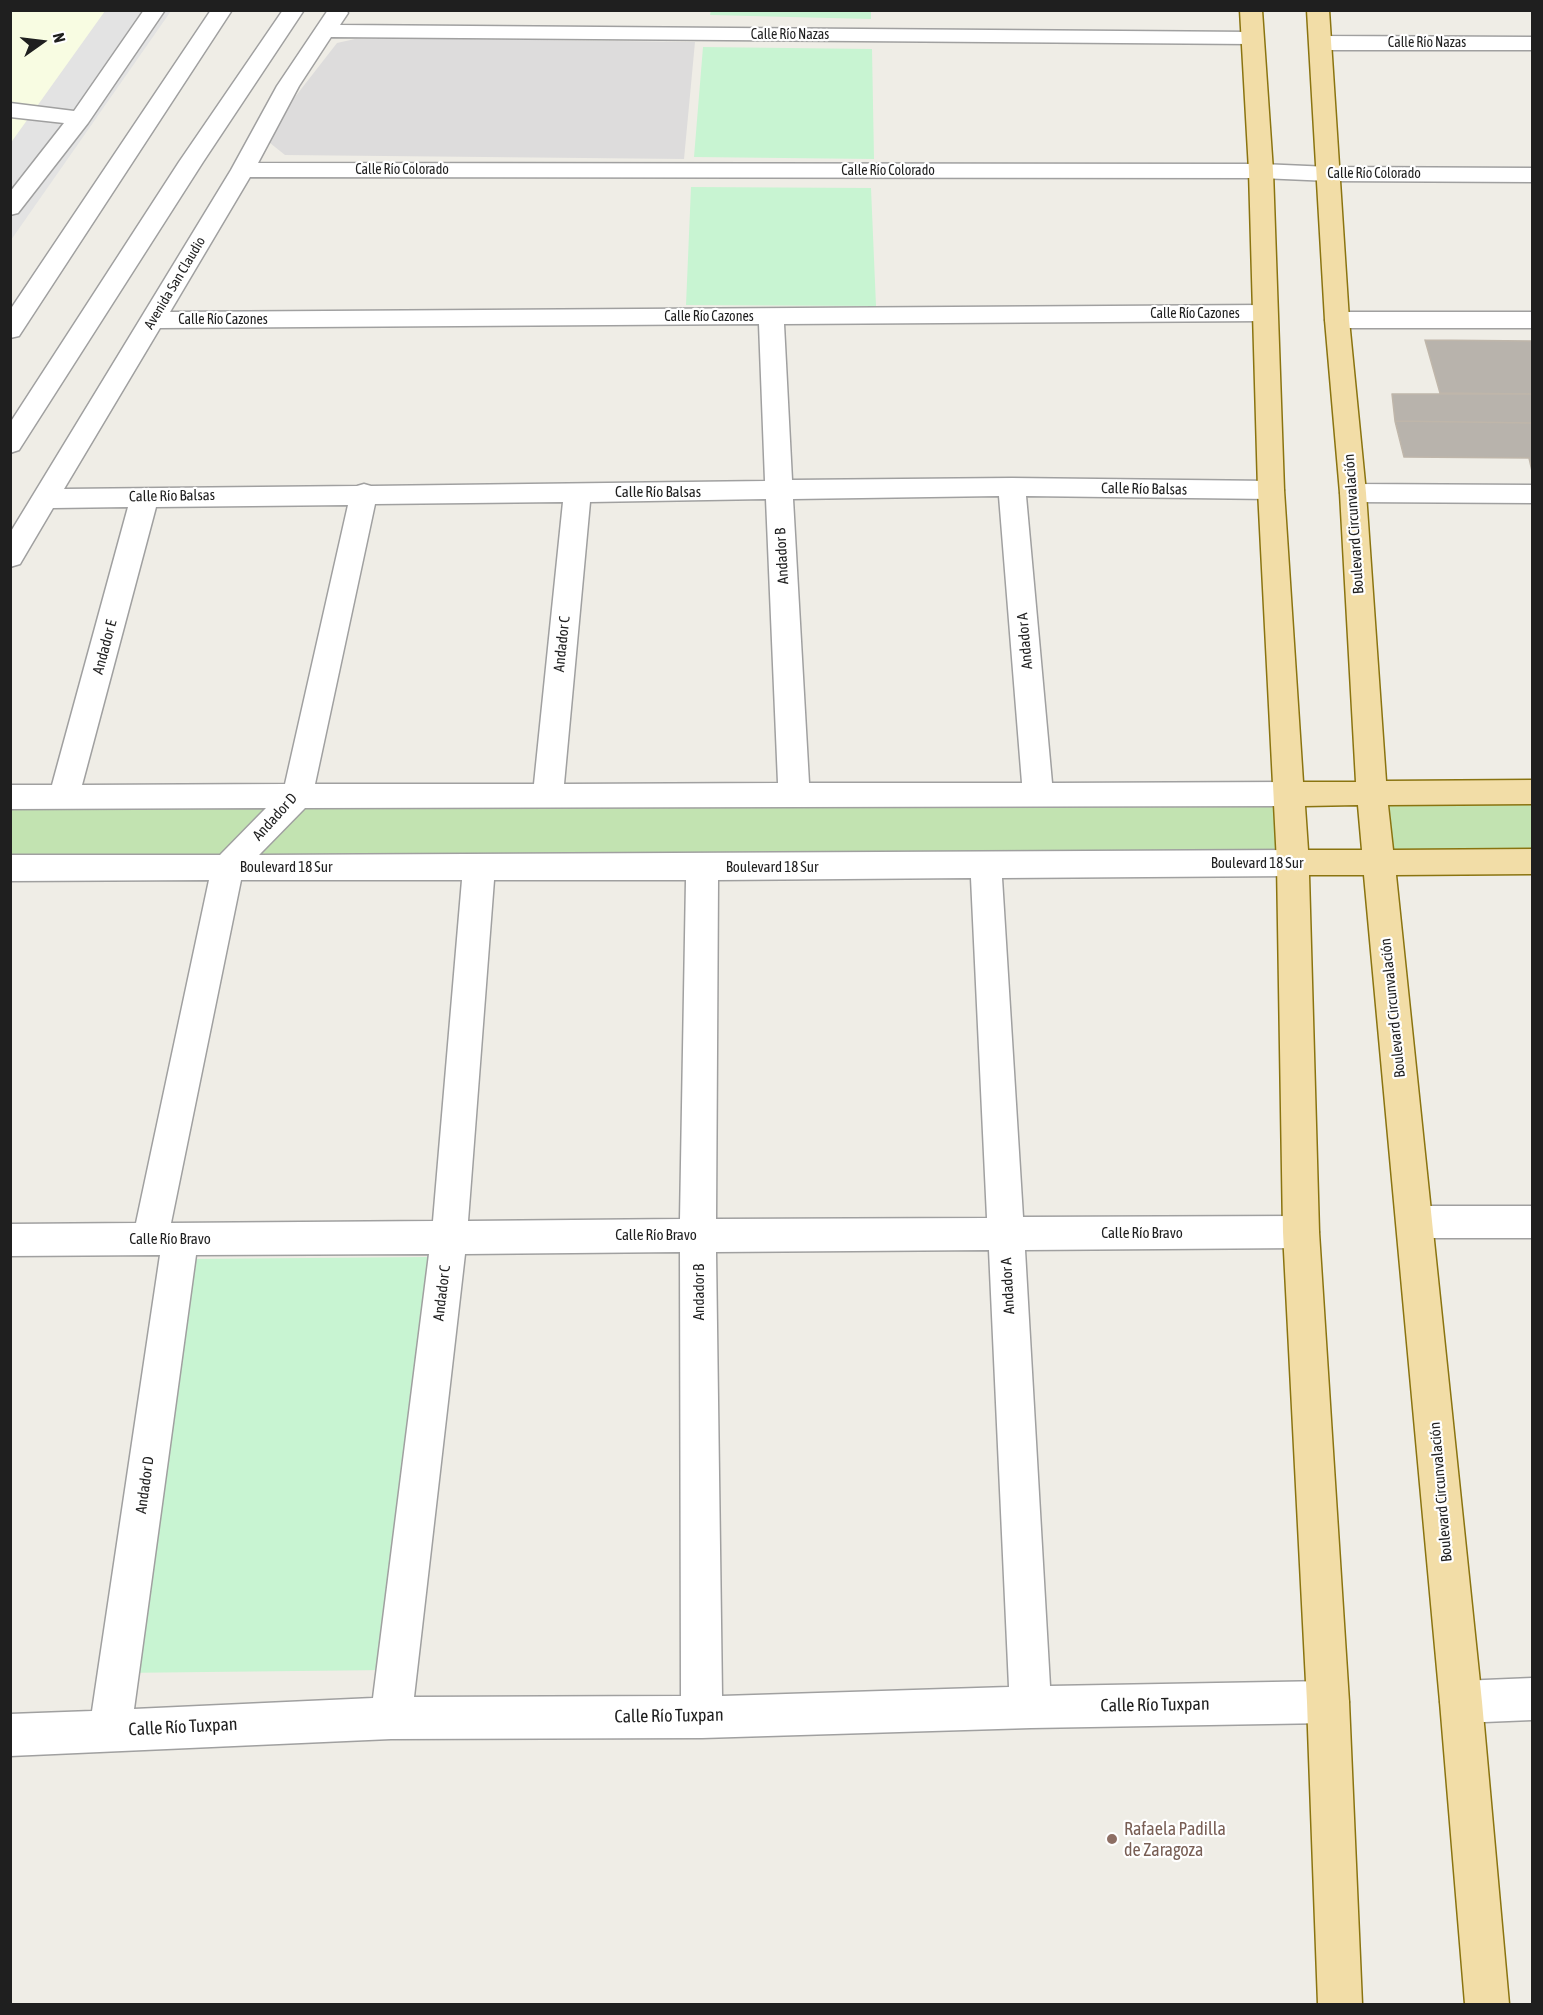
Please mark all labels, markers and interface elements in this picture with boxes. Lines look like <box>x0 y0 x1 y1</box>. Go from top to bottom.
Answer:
north arrow <box>12 12 72 72</box>
street label: Calle Río Nazas <box>751 27 829 43</box>
text: N <box>50 31 69 44</box>
street label: Calle Río Nazas <box>1388 35 1466 51</box>
street label: Calle Río Colorado <box>355 162 449 178</box>
street label: Calle Río Colorado <box>841 163 935 179</box>
street label: Calle Río Colorado <box>1327 166 1421 182</box>
street label: Avenida San Claudio <box>141 234 209 332</box>
street label: Calle Río Cazones <box>1150 306 1240 322</box>
street label: Calle Río Cazones <box>664 309 754 325</box>
street label: Calle Río Cazones <box>178 312 268 328</box>
street label: Boulevard Circunvalación <box>1340 453 1368 595</box>
street label: Calle Río Balsas <box>1101 479 1187 499</box>
street label: Calle Río Balsas <box>615 483 701 501</box>
street label: Calle Río Balsas <box>129 486 215 506</box>
street label: Andador B <box>772 527 792 585</box>
street label: Andador A <box>1014 612 1036 670</box>
street label: Andador C <box>550 615 574 673</box>
street label: Andador E <box>89 618 121 676</box>
street label: Andador D <box>249 790 301 844</box>
street label: Boulevard 18 Sur <box>1211 854 1303 872</box>
street label: Boulevard 18 Sur <box>240 858 332 876</box>
street label: Boulevard 18 Sur <box>726 858 818 876</box>
street label: Boulevard Circunvalación <box>1377 937 1409 1079</box>
street label: Calle Río Bravo <box>1101 1224 1183 1242</box>
street label: Calle Río Bravo <box>615 1226 697 1244</box>
street label: Calle Río Bravo <box>129 1230 211 1248</box>
street label: Andador A <box>998 1257 1018 1315</box>
street label: Andador C <box>430 1264 454 1322</box>
street label: Andador B <box>690 1264 708 1320</box>
street label: Boulevard Circunvalación <box>1426 1421 1456 1563</box>
street label: Andador D <box>132 1455 158 1515</box>
street label: Calle Río Tuxpan <box>1100 1693 1210 1717</box>
street label: Calle Río Tuxpan <box>614 1704 724 1728</box>
street label: Calle Río Tuxpan <box>128 1713 238 1741</box>
place label: Rafaela Padilla de Zaragoza <box>1124 1818 1226 1860</box>
marker: Rafaela Padilla de Zaragoza <box>1105 1832 1119 1846</box>

